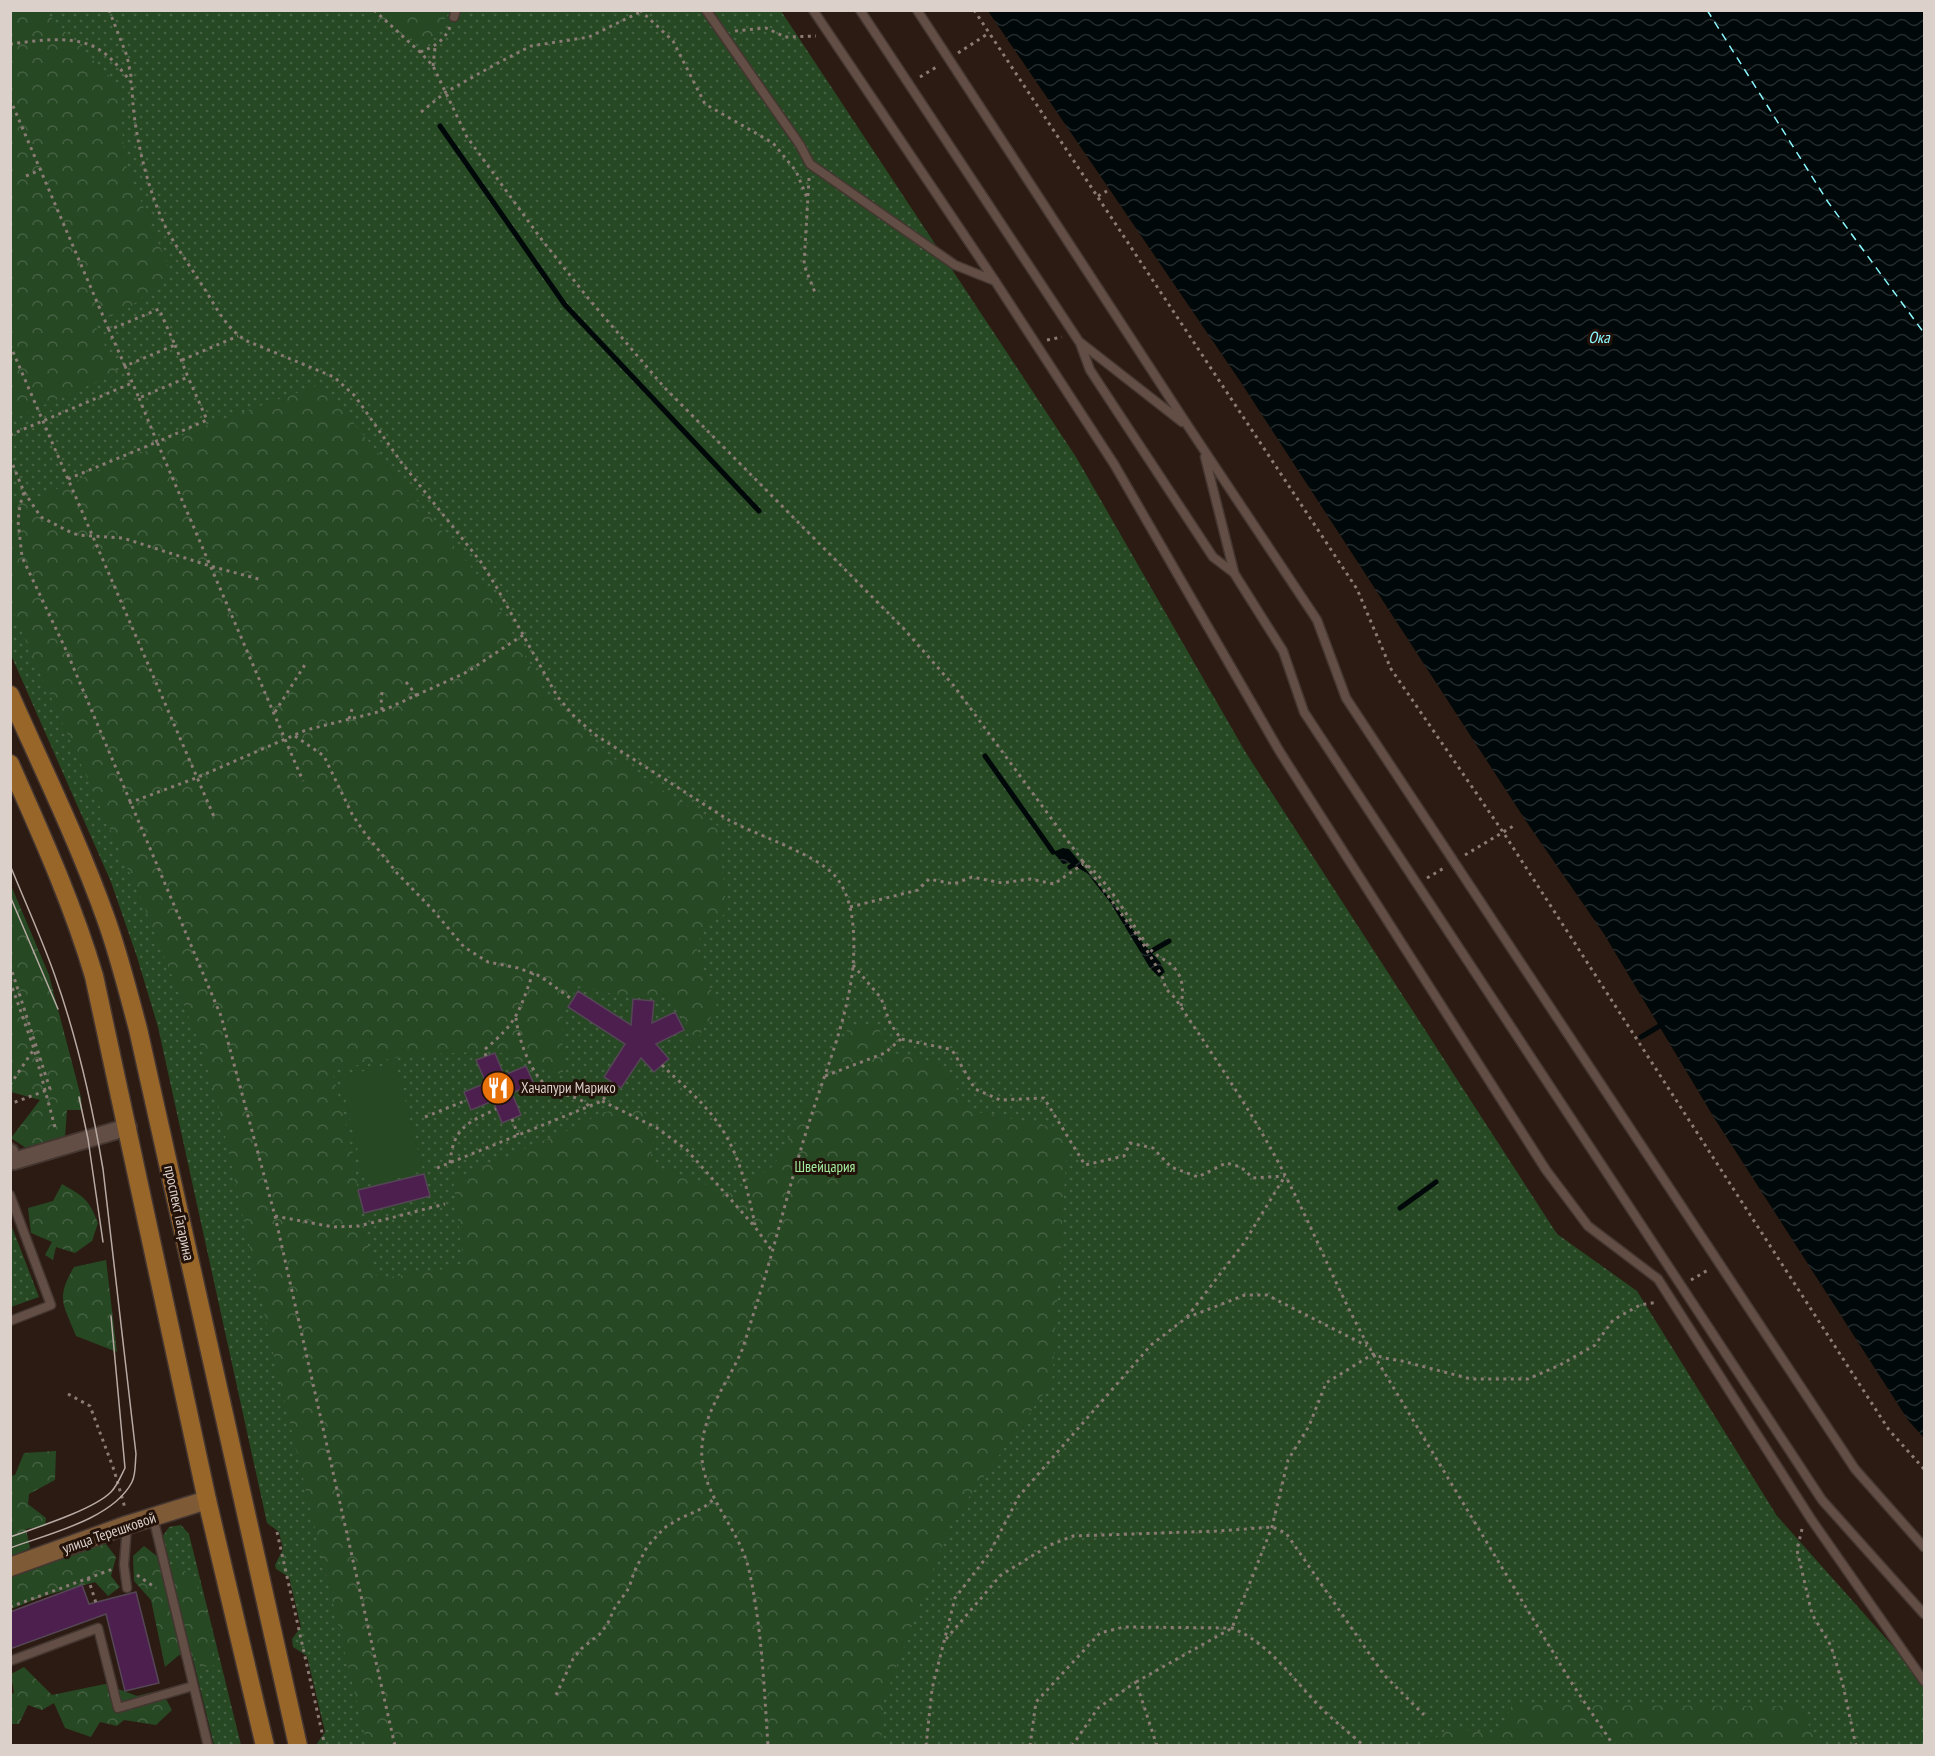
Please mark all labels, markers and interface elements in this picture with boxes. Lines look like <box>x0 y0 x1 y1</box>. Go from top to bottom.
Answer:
water label: Ока <box>1588 327 1611 347</box>
restaurant icon: Хачапури Марико <box>480 1070 516 1106</box>
place label: Хачапури Марико <box>521 1078 616 1097</box>
park label: Швейцария <box>795 1157 856 1176</box>
street label: проспект Гагарина <box>160 1164 199 1262</box>
street label: улица Терешковой <box>59 1508 158 1557</box>

